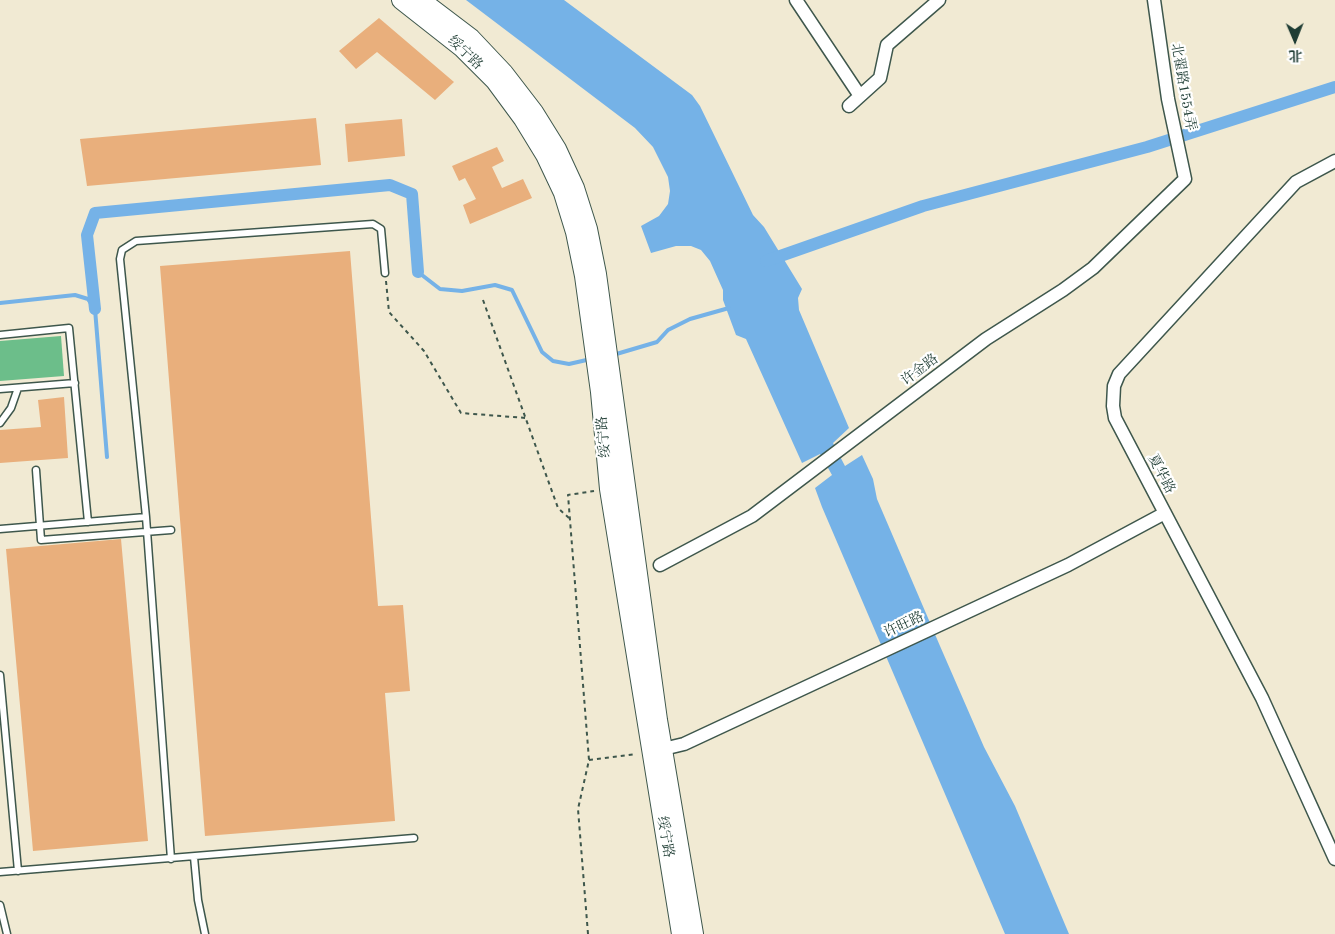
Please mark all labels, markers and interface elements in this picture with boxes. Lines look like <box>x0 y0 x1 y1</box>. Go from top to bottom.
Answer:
north arrow <box>1270 15 1320 65</box>
street label: 绥宁路 <box>444 33 486 73</box>
street label: 北翟路1554弄 <box>1167 42 1199 132</box>
text: 北 <box>1288 48 1302 62</box>
street label: 许金路 <box>898 351 942 389</box>
street label: 绥宁路 <box>594 415 614 459</box>
street label: 夏华路 <box>1144 452 1178 496</box>
street label: 许旺路 <box>881 609 927 641</box>
street label: 绥宁路 <box>653 815 677 859</box>

